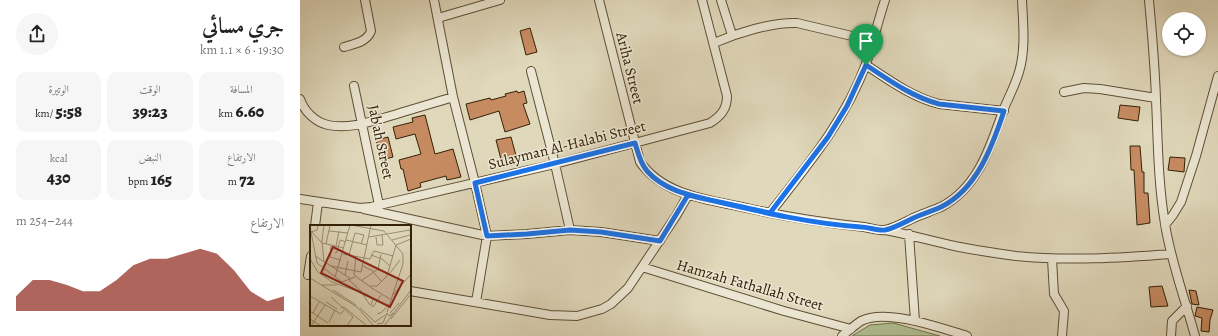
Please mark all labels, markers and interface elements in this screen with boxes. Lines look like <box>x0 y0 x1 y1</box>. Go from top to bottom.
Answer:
text: جري مسائي <box>202 11 284 41</box>
map controls <box>1162 12 1206 56</box>
button: locate <box>1162 12 1206 56</box>
button: share <box>16 13 58 55</box>
pin <box>849 24 883 65</box>
street label: Ariha Street <box>611 29 649 106</box>
icon: arrive <box>855 30 877 52</box>
text: 19:30 · 6 × 1.1 km <box>200 41 284 58</box>
text: الوتيرة <box>49 82 69 97</box>
text: الوقت <box>139 82 161 97</box>
text: المسافة <box>230 82 253 97</box>
text: 5:58 <box>56 100 82 123</box>
text: 39:23 <box>132 100 168 123</box>
text: 6.60 <box>235 100 264 123</box>
street label: Jab'ah Street <box>363 103 399 181</box>
text: /km <box>35 106 56 121</box>
text: km <box>219 106 235 121</box>
street label: Sulayman Al-Halabi Street <box>486 116 648 174</box>
text: النبض <box>139 150 161 165</box>
text: الارتفاع <box>227 150 256 165</box>
text: kcal <box>50 151 67 166</box>
text: 430 <box>47 166 71 189</box>
text: 165 <box>151 168 172 191</box>
text: 72 <box>239 168 255 191</box>
text: bpm <box>128 174 151 189</box>
text: m <box>228 174 239 189</box>
text: 244–254 m <box>16 212 73 229</box>
text: الارتفاع <box>250 214 284 231</box>
inset map <box>310 225 411 326</box>
street label: Hamzah Fathallah Street <box>674 255 826 316</box>

